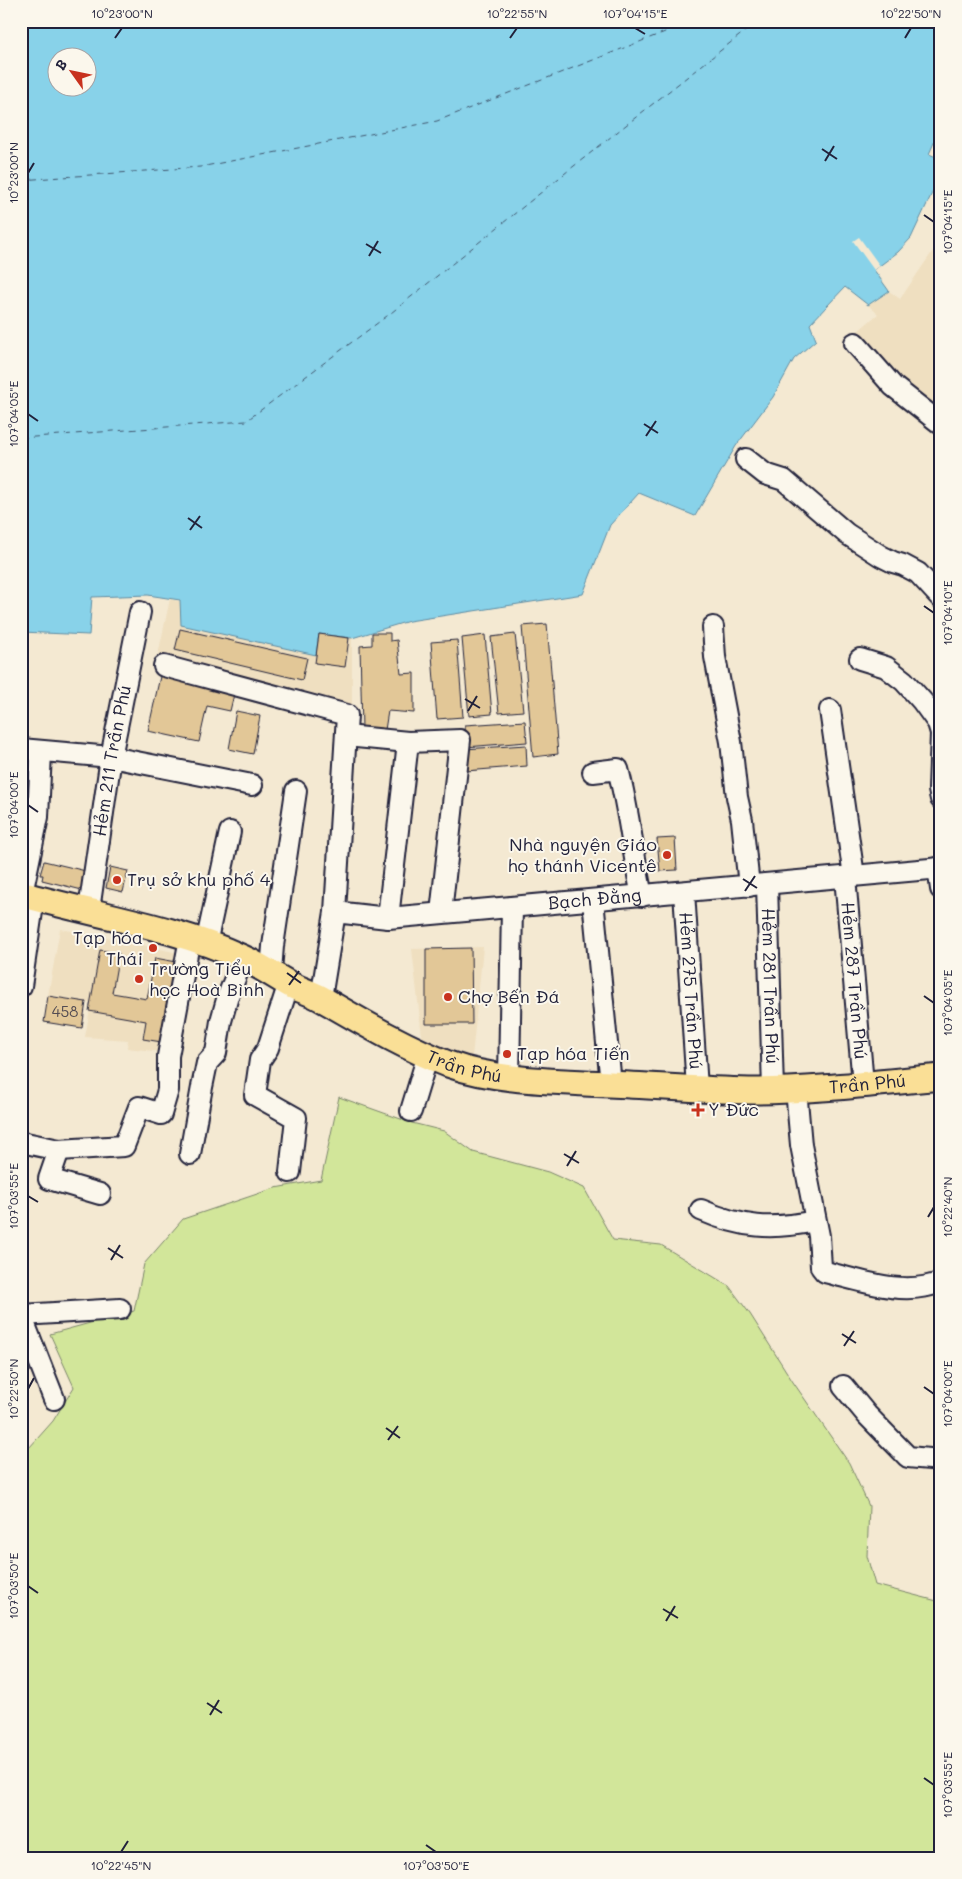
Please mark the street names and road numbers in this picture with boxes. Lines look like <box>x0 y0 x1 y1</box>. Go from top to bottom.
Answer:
street label: Hẻm 211 Trần Phú <box>87 683 136 838</box>
street label: Bạch Đằng <box>547 882 642 914</box>
street label: Hẻm 287 Trần Phú <box>836 901 874 1060</box>
street label: Hẻm 281 Trần Phú <box>757 908 785 1064</box>
street label: Hẻm 275 Trần Phú <box>674 911 709 1070</box>
street label: Trần Phú <box>423 1044 504 1088</box>
street label: Trần Phú <box>828 1068 907 1099</box>

